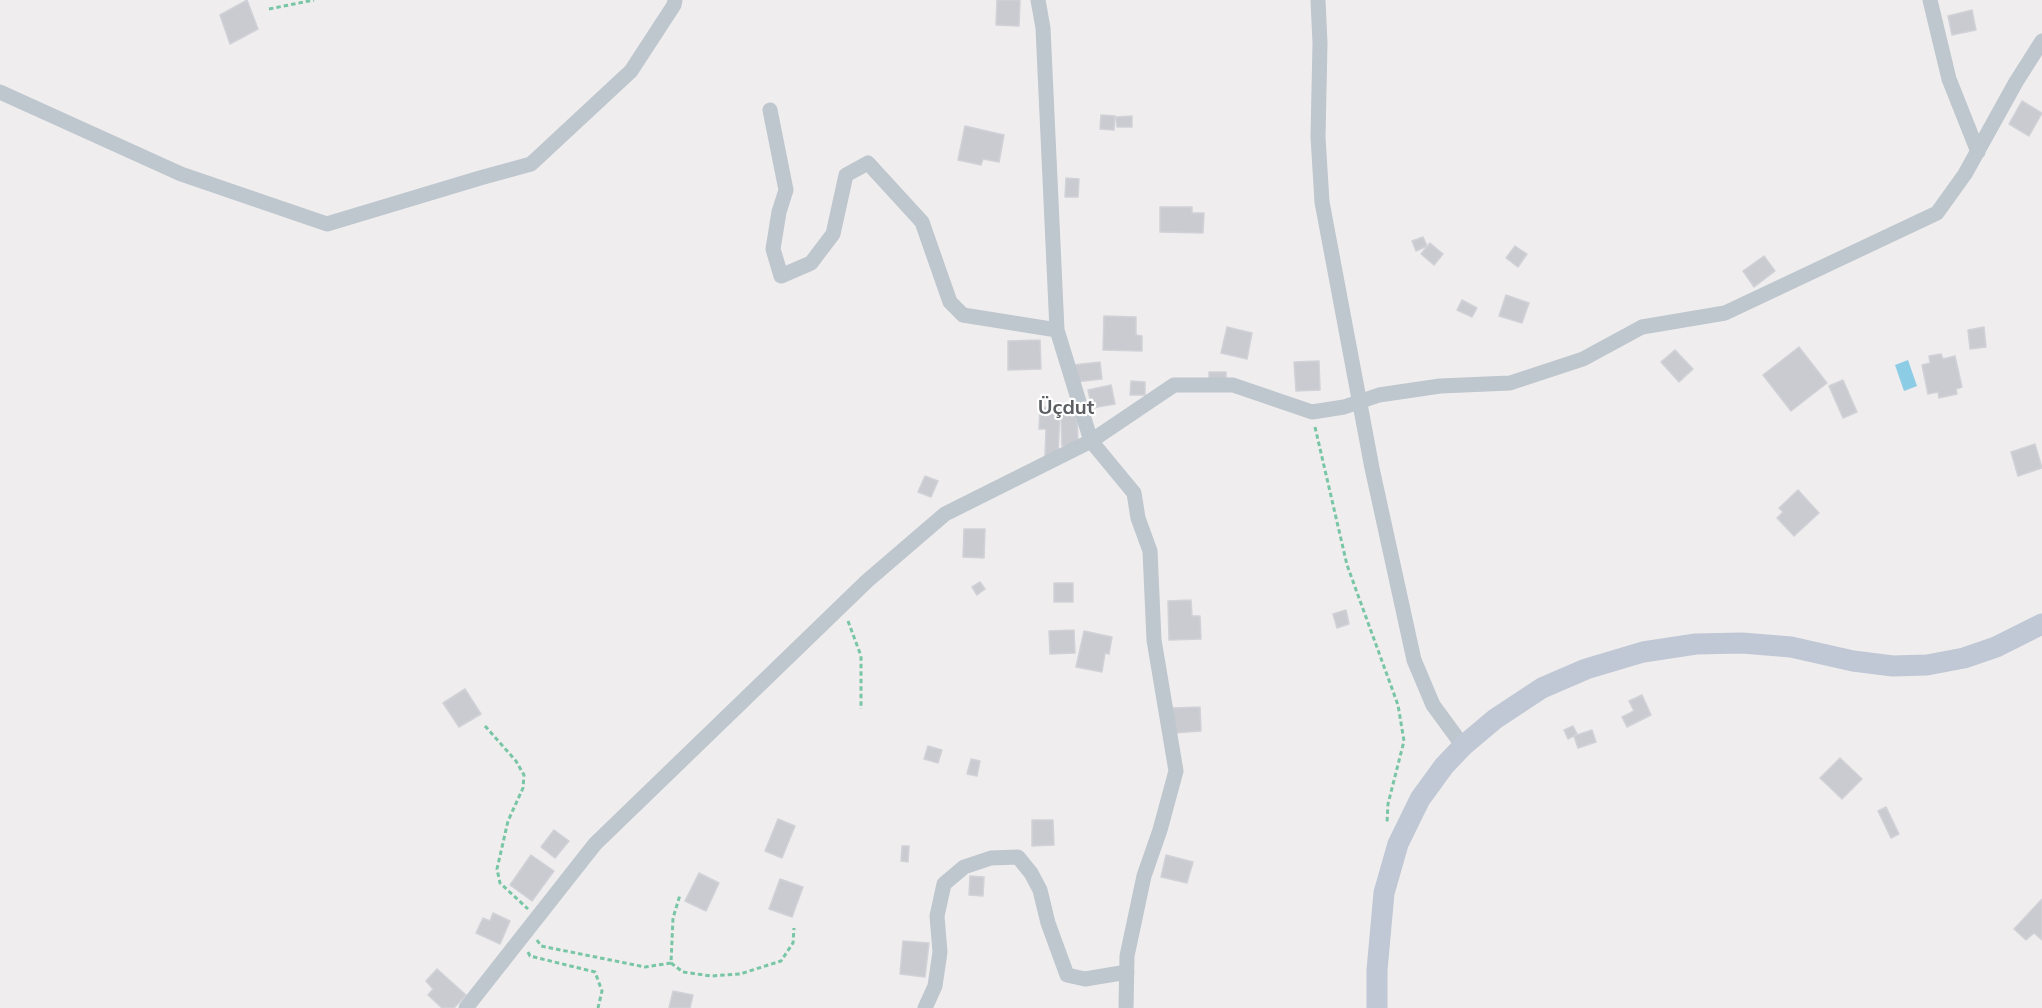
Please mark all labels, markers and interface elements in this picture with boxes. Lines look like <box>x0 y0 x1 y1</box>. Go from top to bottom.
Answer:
district label: Üçdut <box>1038 396 1094 420</box>

